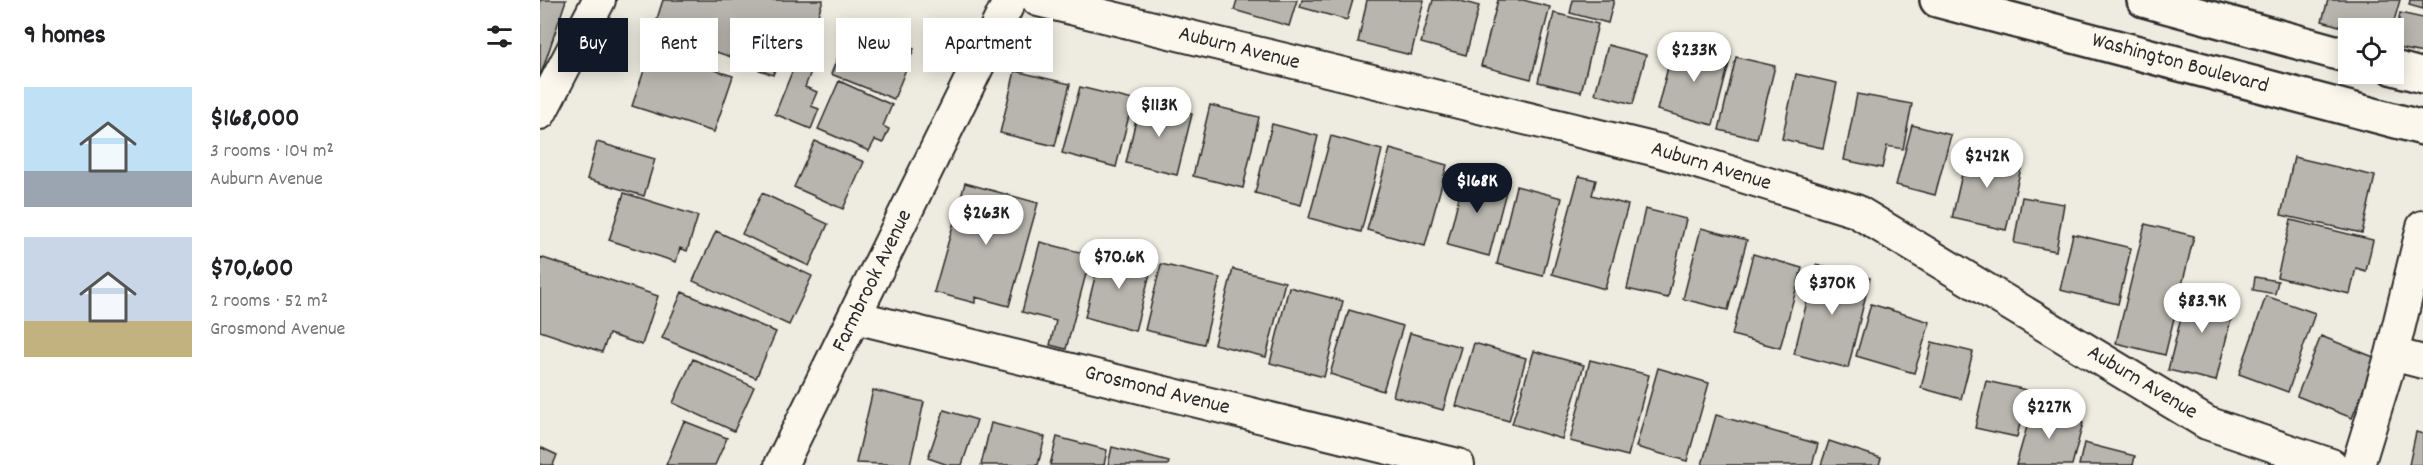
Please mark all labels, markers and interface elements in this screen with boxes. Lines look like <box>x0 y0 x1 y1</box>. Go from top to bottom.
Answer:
text: 9 homes <box>24 18 106 55</box>
chip: Buy <box>558 18 628 72</box>
chip: Rent <box>640 18 718 72</box>
chip: Filters <box>730 18 824 72</box>
chip: New <box>836 18 911 72</box>
chip: Apartment <box>923 18 1053 72</box>
map controls <box>2338 18 2404 84</box>
button: locate <box>2338 18 2404 84</box>
street label: Auburn Avenue <box>1175 19 1303 79</box>
icon: filters <box>483 20 516 53</box>
street label: Washington Boulevard <box>2088 25 2272 103</box>
pin: $233K <box>1652 32 1736 83</box>
text: $233K <box>1671 37 1717 65</box>
pin: $113K <box>1117 87 1201 138</box>
text: $113K <box>1140 92 1178 120</box>
text: $168,000 <box>210 101 300 138</box>
icon: home <box>72 111 144 183</box>
street label: Auburn Avenue <box>1647 134 1775 200</box>
text: 3 rooms · 104 m² <box>210 138 334 166</box>
pin: $242K <box>1945 138 2029 189</box>
text: $242K <box>1964 143 2010 171</box>
pin: $168K <box>1435 163 1519 214</box>
text: Auburn Avenue <box>210 166 323 194</box>
text: $168K <box>1456 168 1498 196</box>
pin: $263K <box>944 195 1028 246</box>
text: $263K <box>963 200 1009 228</box>
street label: Farmbrook Avenue <box>825 205 921 357</box>
pin: $70.6K <box>1070 239 1168 290</box>
text: $70.6K <box>1093 244 1145 272</box>
text: $70,600 <box>210 251 293 288</box>
icon: home <box>72 261 144 333</box>
pin: $370K <box>1790 265 1874 316</box>
text: $370K <box>1809 270 1855 298</box>
pin: $83.9K <box>2153 283 2251 334</box>
text: 2 rooms · 52 m² <box>210 288 328 316</box>
text: $83.9K <box>2178 288 2226 316</box>
text: Grosmond Avenue <box>210 316 345 344</box>
street label: Auburn Avenue <box>2081 338 2203 428</box>
street label: Grosmond Avenue <box>1081 358 1233 424</box>
pin: $227K <box>2007 389 2091 440</box>
text: $227K <box>2027 394 2071 422</box>

